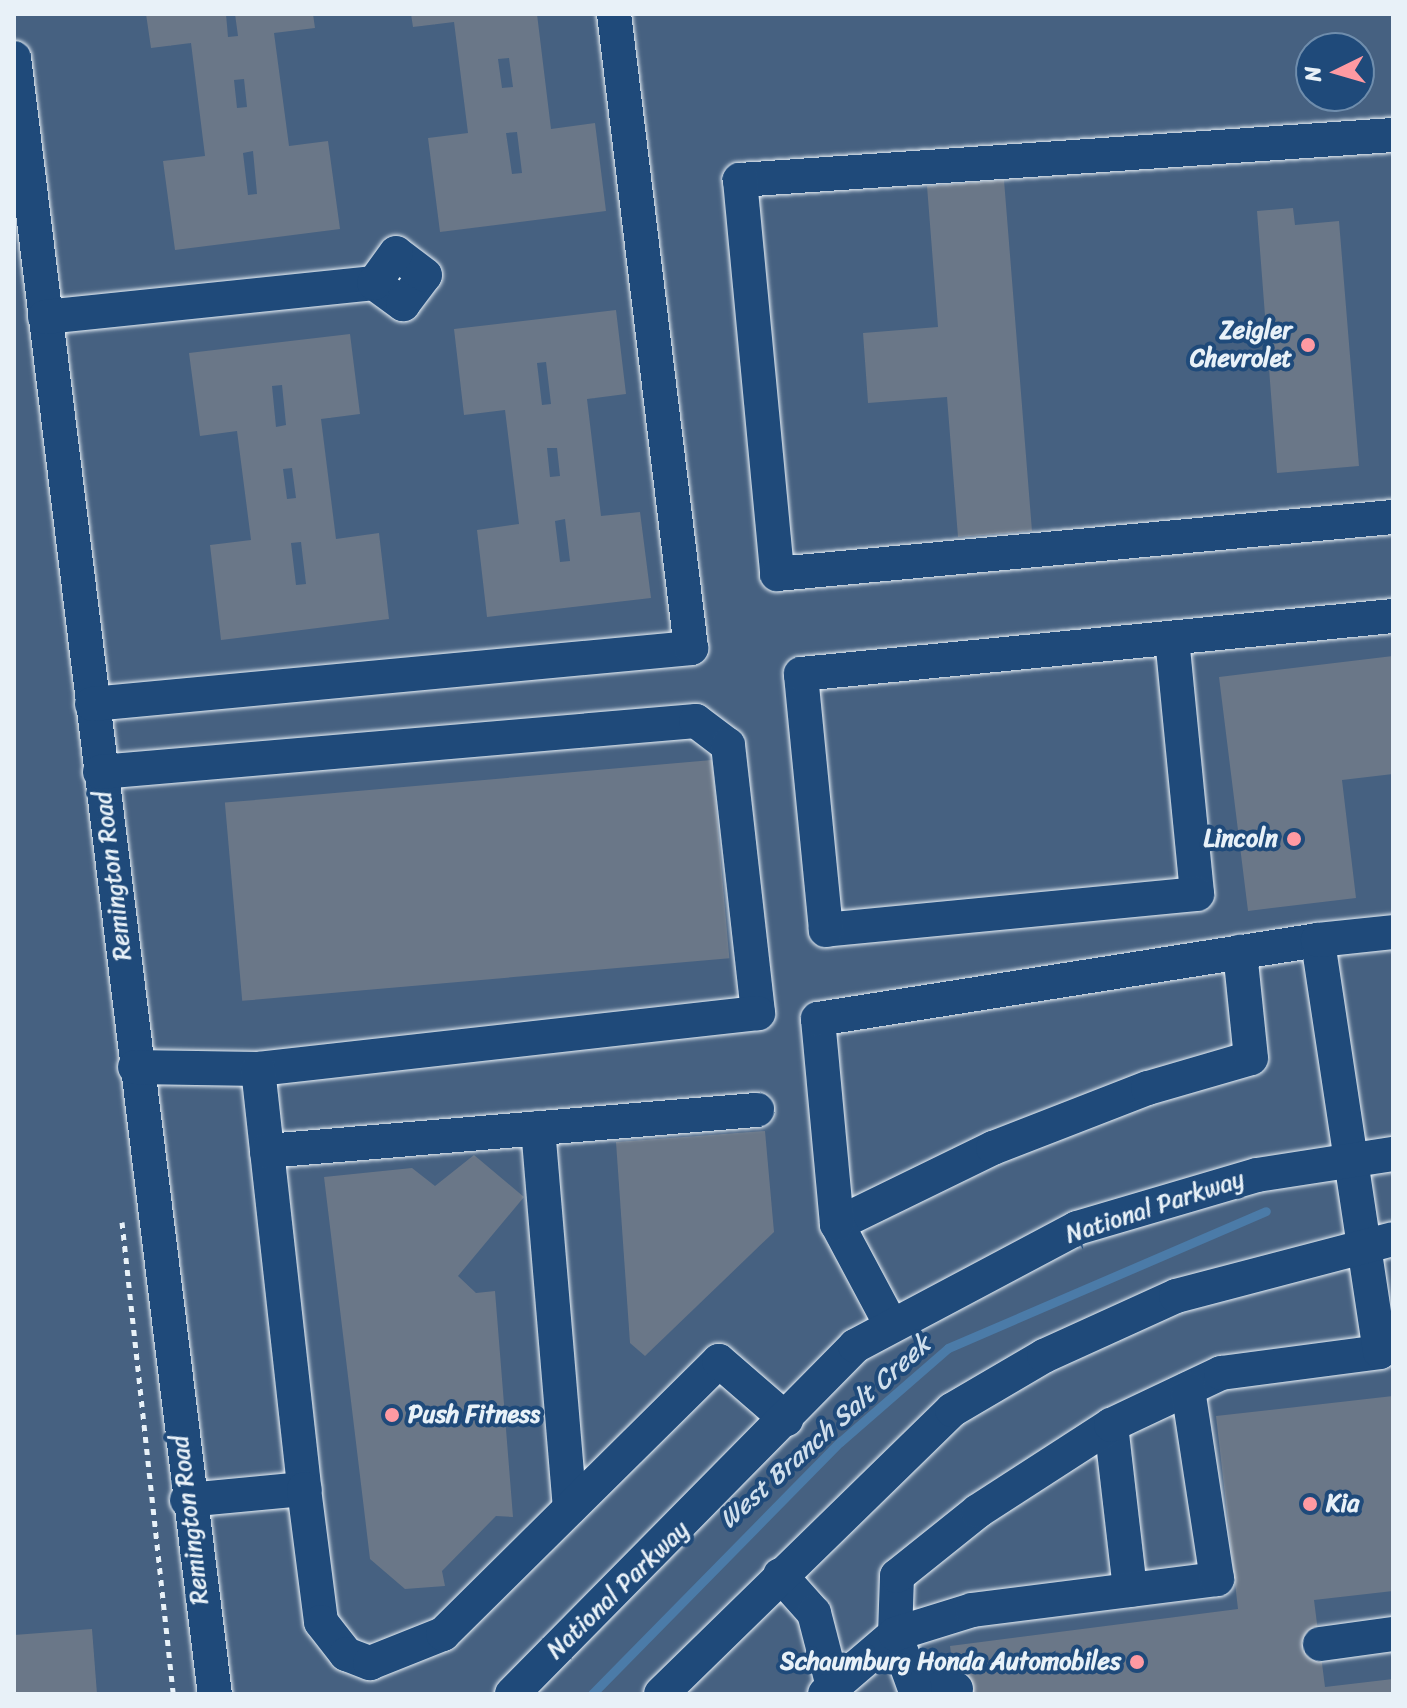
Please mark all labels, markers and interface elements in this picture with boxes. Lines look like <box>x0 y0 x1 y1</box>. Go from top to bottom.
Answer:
north arrow <box>1295 32 1375 112</box>
text: N <box>1292 65 1333 83</box>
place label: Zeigler Chevrolet <box>1190 317 1292 373</box>
marker: Zeigler Chevrolet <box>1299 336 1317 354</box>
street label: Remington Road <box>88 790 138 962</box>
place label: Lincoln <box>1203 825 1278 853</box>
marker: Lincoln <box>1285 830 1303 848</box>
street label: National Parkway <box>1062 1165 1248 1249</box>
water label: West Branch Salt Creek <box>713 1329 937 1535</box>
place label: Push Fitness <box>408 1401 542 1429</box>
marker: Push Fitness <box>383 1406 401 1424</box>
street label: Remington Road <box>165 1434 215 1606</box>
place label: Kia <box>1326 1490 1359 1518</box>
marker: Kia <box>1301 1495 1319 1513</box>
street label: National Parkway <box>541 1515 695 1665</box>
place label: Schaumburg Honda Automobiles <box>779 1648 1121 1676</box>
marker: Schaumburg Honda Automobiles <box>1128 1653 1146 1671</box>

